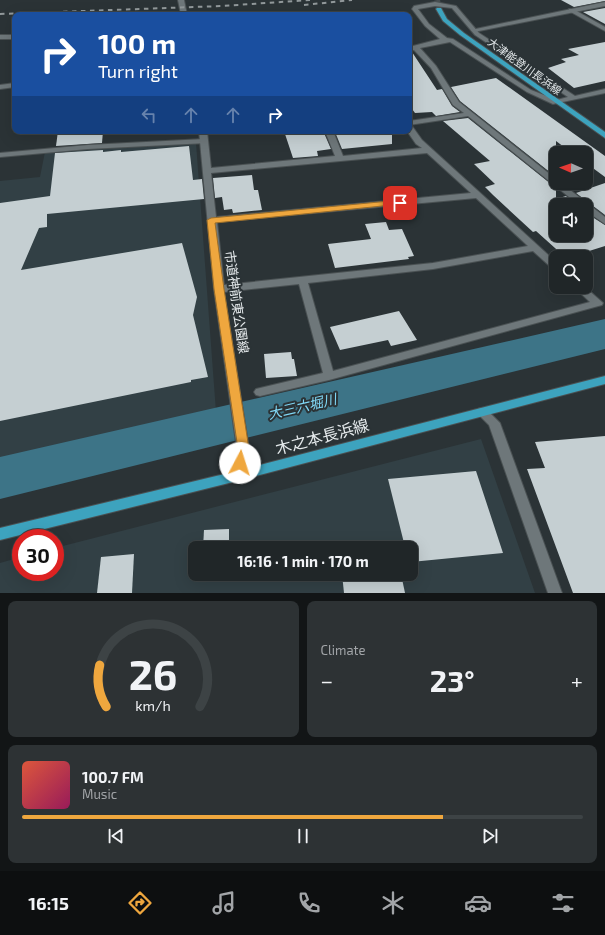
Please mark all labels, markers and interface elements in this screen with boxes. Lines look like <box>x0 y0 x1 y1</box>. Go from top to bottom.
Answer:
text: 100 m <box>98 26 176 60</box>
icon: right <box>32 28 84 80</box>
street label: 大津能登川長浜線 <box>486 35 564 97</box>
text: Turn right <box>98 60 178 82</box>
icon: left <box>138 104 160 126</box>
icon: ahead <box>180 104 202 126</box>
icon: ahead <box>222 104 244 126</box>
icon: right <box>264 104 286 126</box>
north arrow <box>549 146 593 190</box>
map controls <box>549 146 593 294</box>
pin <box>383 186 417 220</box>
icon: arrive <box>389 192 411 214</box>
button: sound <box>549 198 593 242</box>
street label: 市道神前東公園線 <box>222 249 252 355</box>
button: search <box>549 250 593 294</box>
water label: 大三六堀川 <box>266 389 340 422</box>
street label: 木之本長浜線 <box>273 414 371 458</box>
position arrow <box>219 442 261 484</box>
speed limit sign: 30 <box>12 529 64 581</box>
text: 16:16 · 1 min · 170 m <box>237 552 369 570</box>
text: Climate <box>321 642 365 658</box>
text: 26 <box>129 648 178 698</box>
text: 23° <box>430 662 475 698</box>
text: − <box>321 667 333 693</box>
text: + <box>571 667 583 693</box>
text: km/h <box>136 697 171 714</box>
text: 100.7 FM <box>82 768 144 786</box>
text: Music <box>82 786 117 802</box>
icon: previous <box>105 825 127 847</box>
icon: pause <box>292 825 314 847</box>
icon: next <box>479 825 501 847</box>
icon: directions <box>126 889 154 917</box>
icon: music <box>210 889 238 917</box>
icon: phone <box>295 889 323 917</box>
icon: climate <box>379 889 407 917</box>
icon: car <box>464 889 492 917</box>
icon: filters <box>549 889 577 917</box>
text: 16:15 <box>28 892 69 914</box>

